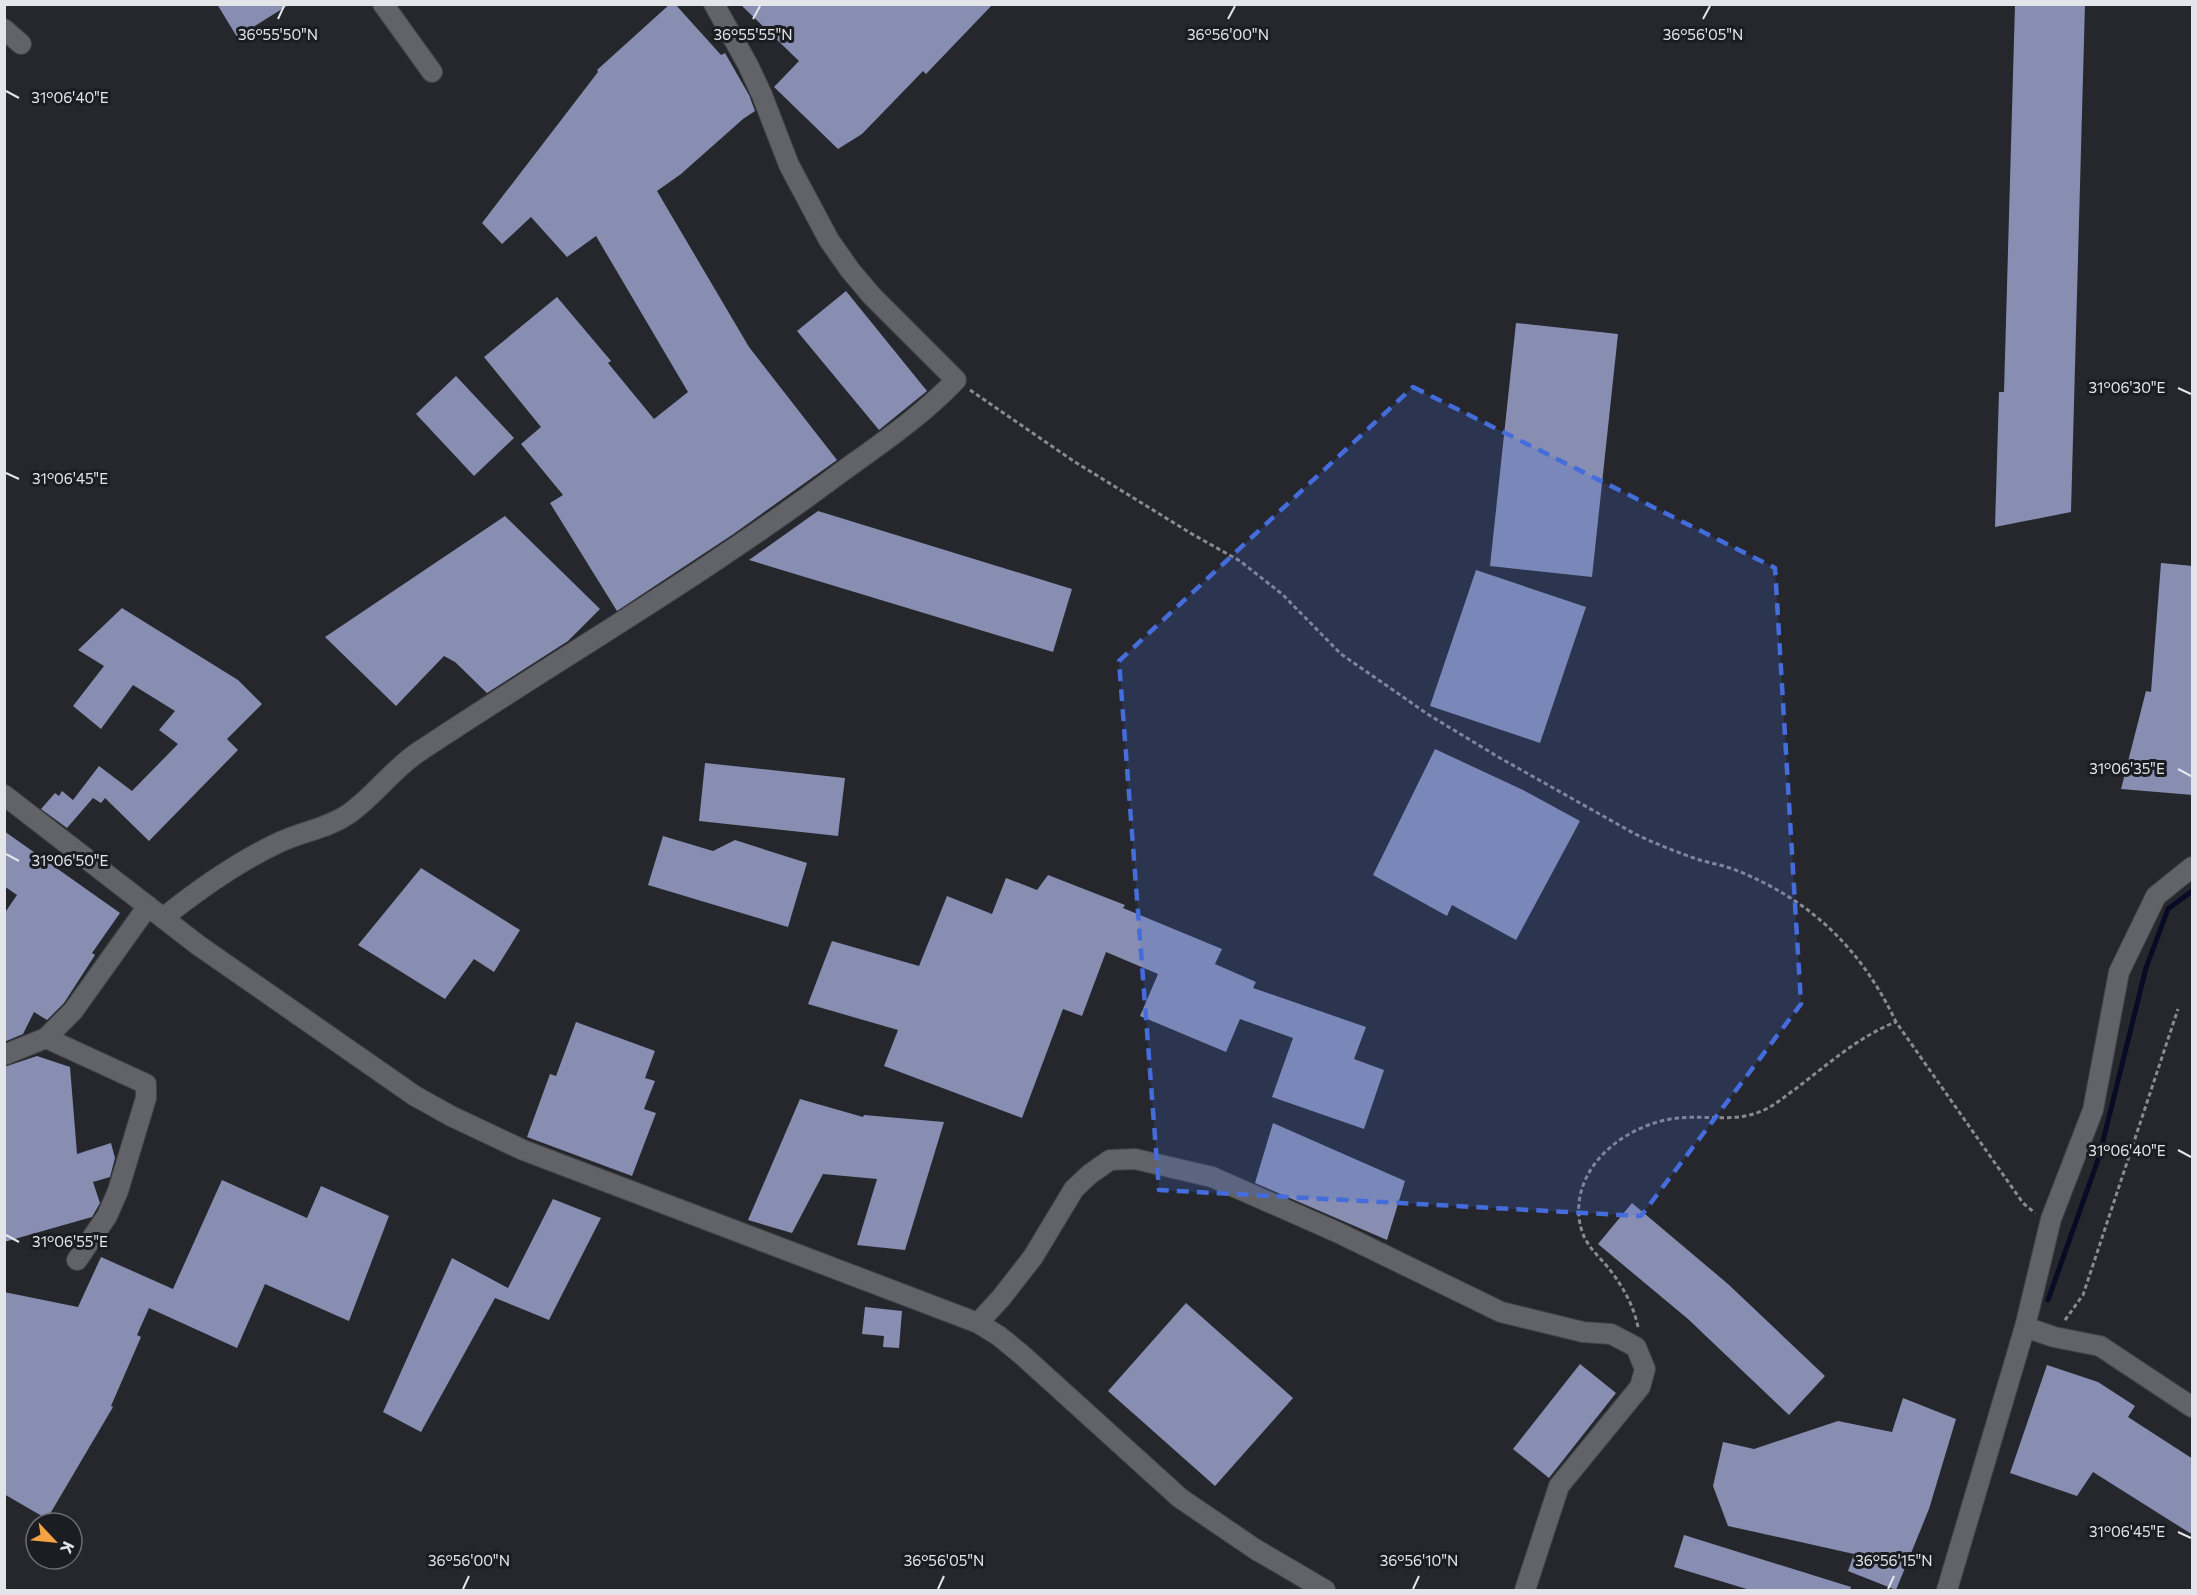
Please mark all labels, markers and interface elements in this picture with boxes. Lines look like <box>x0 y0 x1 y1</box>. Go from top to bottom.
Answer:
text: 36°55'50"N <box>238 25 318 43</box>
text: 36°55'55"N <box>713 25 793 43</box>
text: 36°56'00"N <box>1187 25 1269 43</box>
text: 36°56'05"N <box>1663 25 1743 43</box>
text: 31°06'40"E <box>31 88 109 106</box>
text: 31°06'30"E <box>2089 378 2166 396</box>
text: 31°06'45"E <box>32 469 108 487</box>
text: 31°06'35"E <box>2089 759 2165 777</box>
text: 31°06'50"E <box>32 851 109 869</box>
text: 31°06'40"E <box>2088 1141 2166 1159</box>
text: 31°06'55"E <box>32 1232 108 1250</box>
north arrow <box>24 1511 84 1571</box>
text: 31°06'45"E <box>2089 1522 2165 1540</box>
text: K <box>57 1539 79 1557</box>
text: 36°56'00"N <box>428 1551 510 1569</box>
text: 36°56'05"N <box>904 1551 984 1569</box>
text: 36°56'10"N <box>1380 1551 1458 1569</box>
text: 36°56'15"N <box>1855 1551 1933 1569</box>

